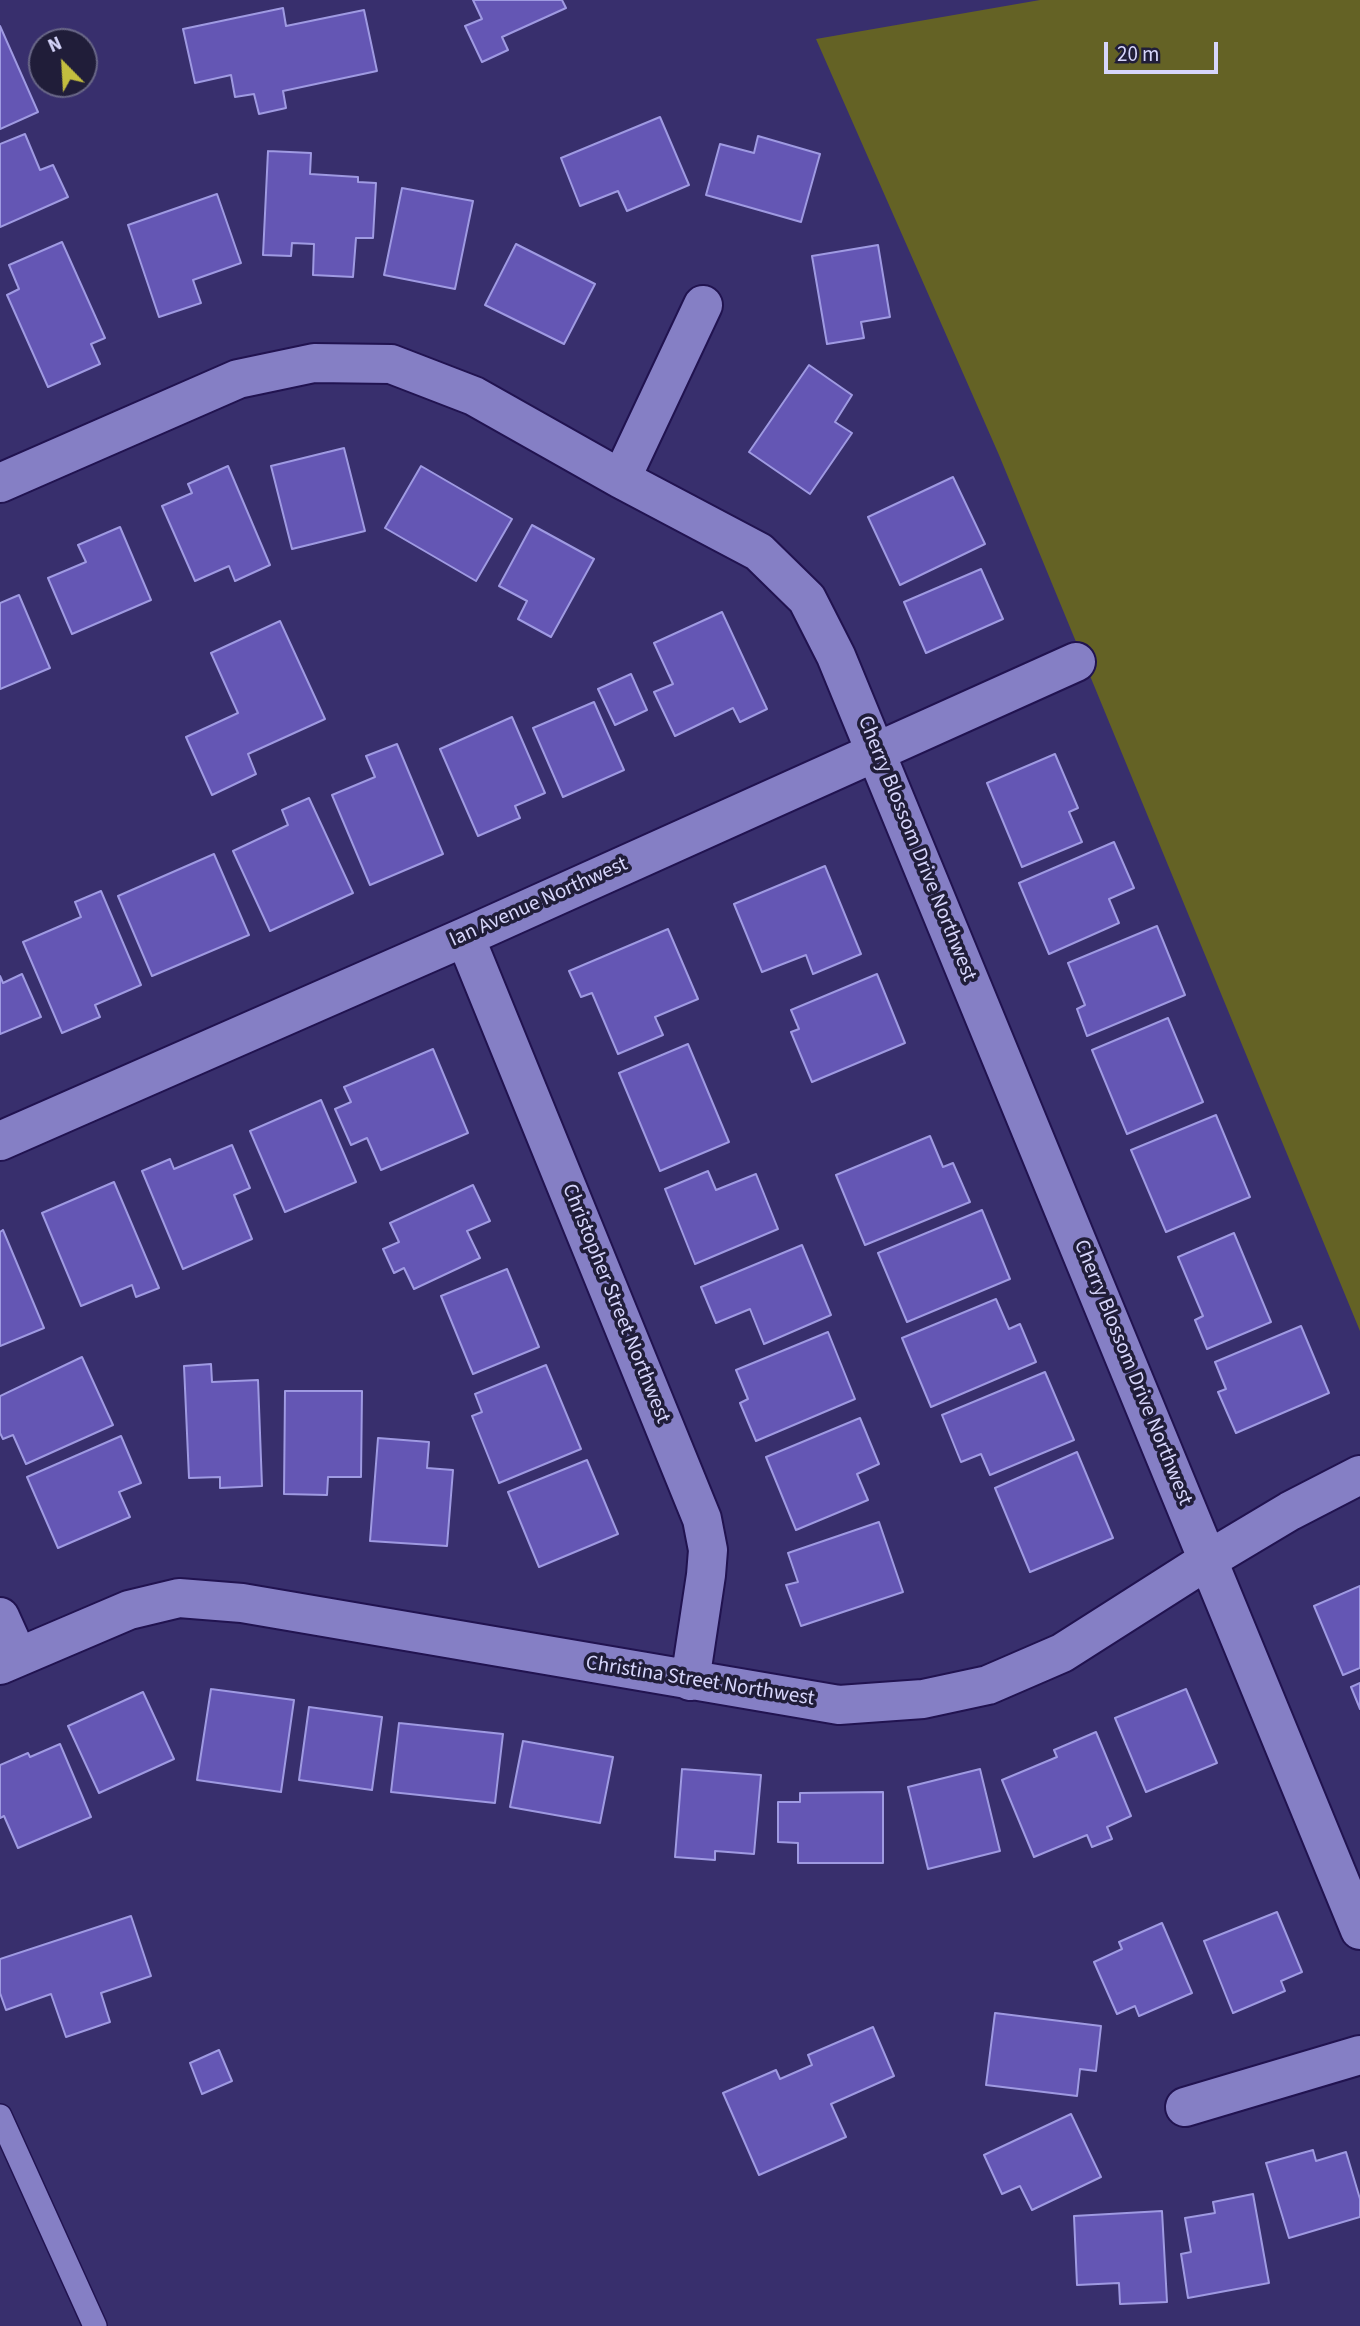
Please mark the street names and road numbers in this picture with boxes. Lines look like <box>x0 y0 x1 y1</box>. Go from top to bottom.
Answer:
street label: Cherry Blossom Drive Northwest <box>851 713 981 985</box>
street label: Ian Avenue Northwest <box>446 852 632 954</box>
street label: Christopher Street Northwest <box>555 1181 675 1427</box>
street label: Cherry Blossom Drive Northwest <box>1067 1237 1197 1509</box>
street label: Christina Street Northwest <box>584 1651 816 1713</box>

